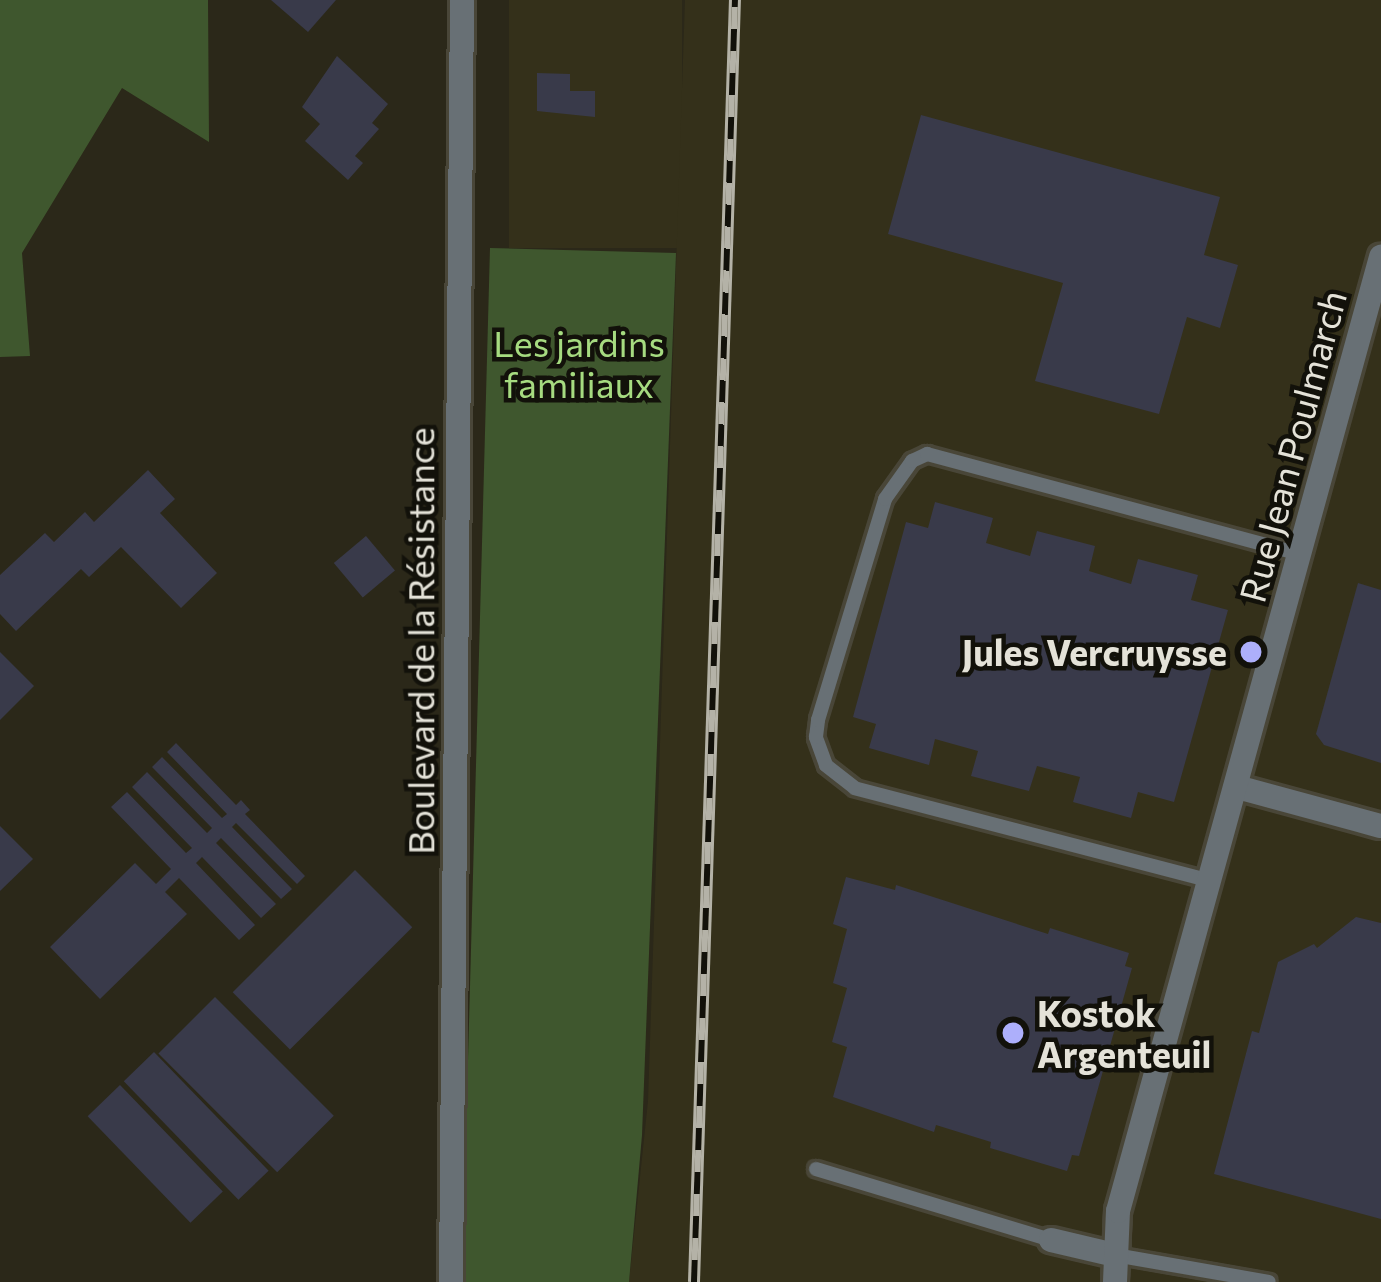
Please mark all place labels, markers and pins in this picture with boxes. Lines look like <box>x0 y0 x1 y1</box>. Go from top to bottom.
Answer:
place label: Jules Vercruysse <box>962 630 1227 674</box>
marker: Jules Vercruysse <box>1238 639 1264 665</box>
place label: Kostok Argenteuil <box>1037 990 1211 1075</box>
marker: Kostok Argenteuil <box>1000 1020 1026 1046</box>

